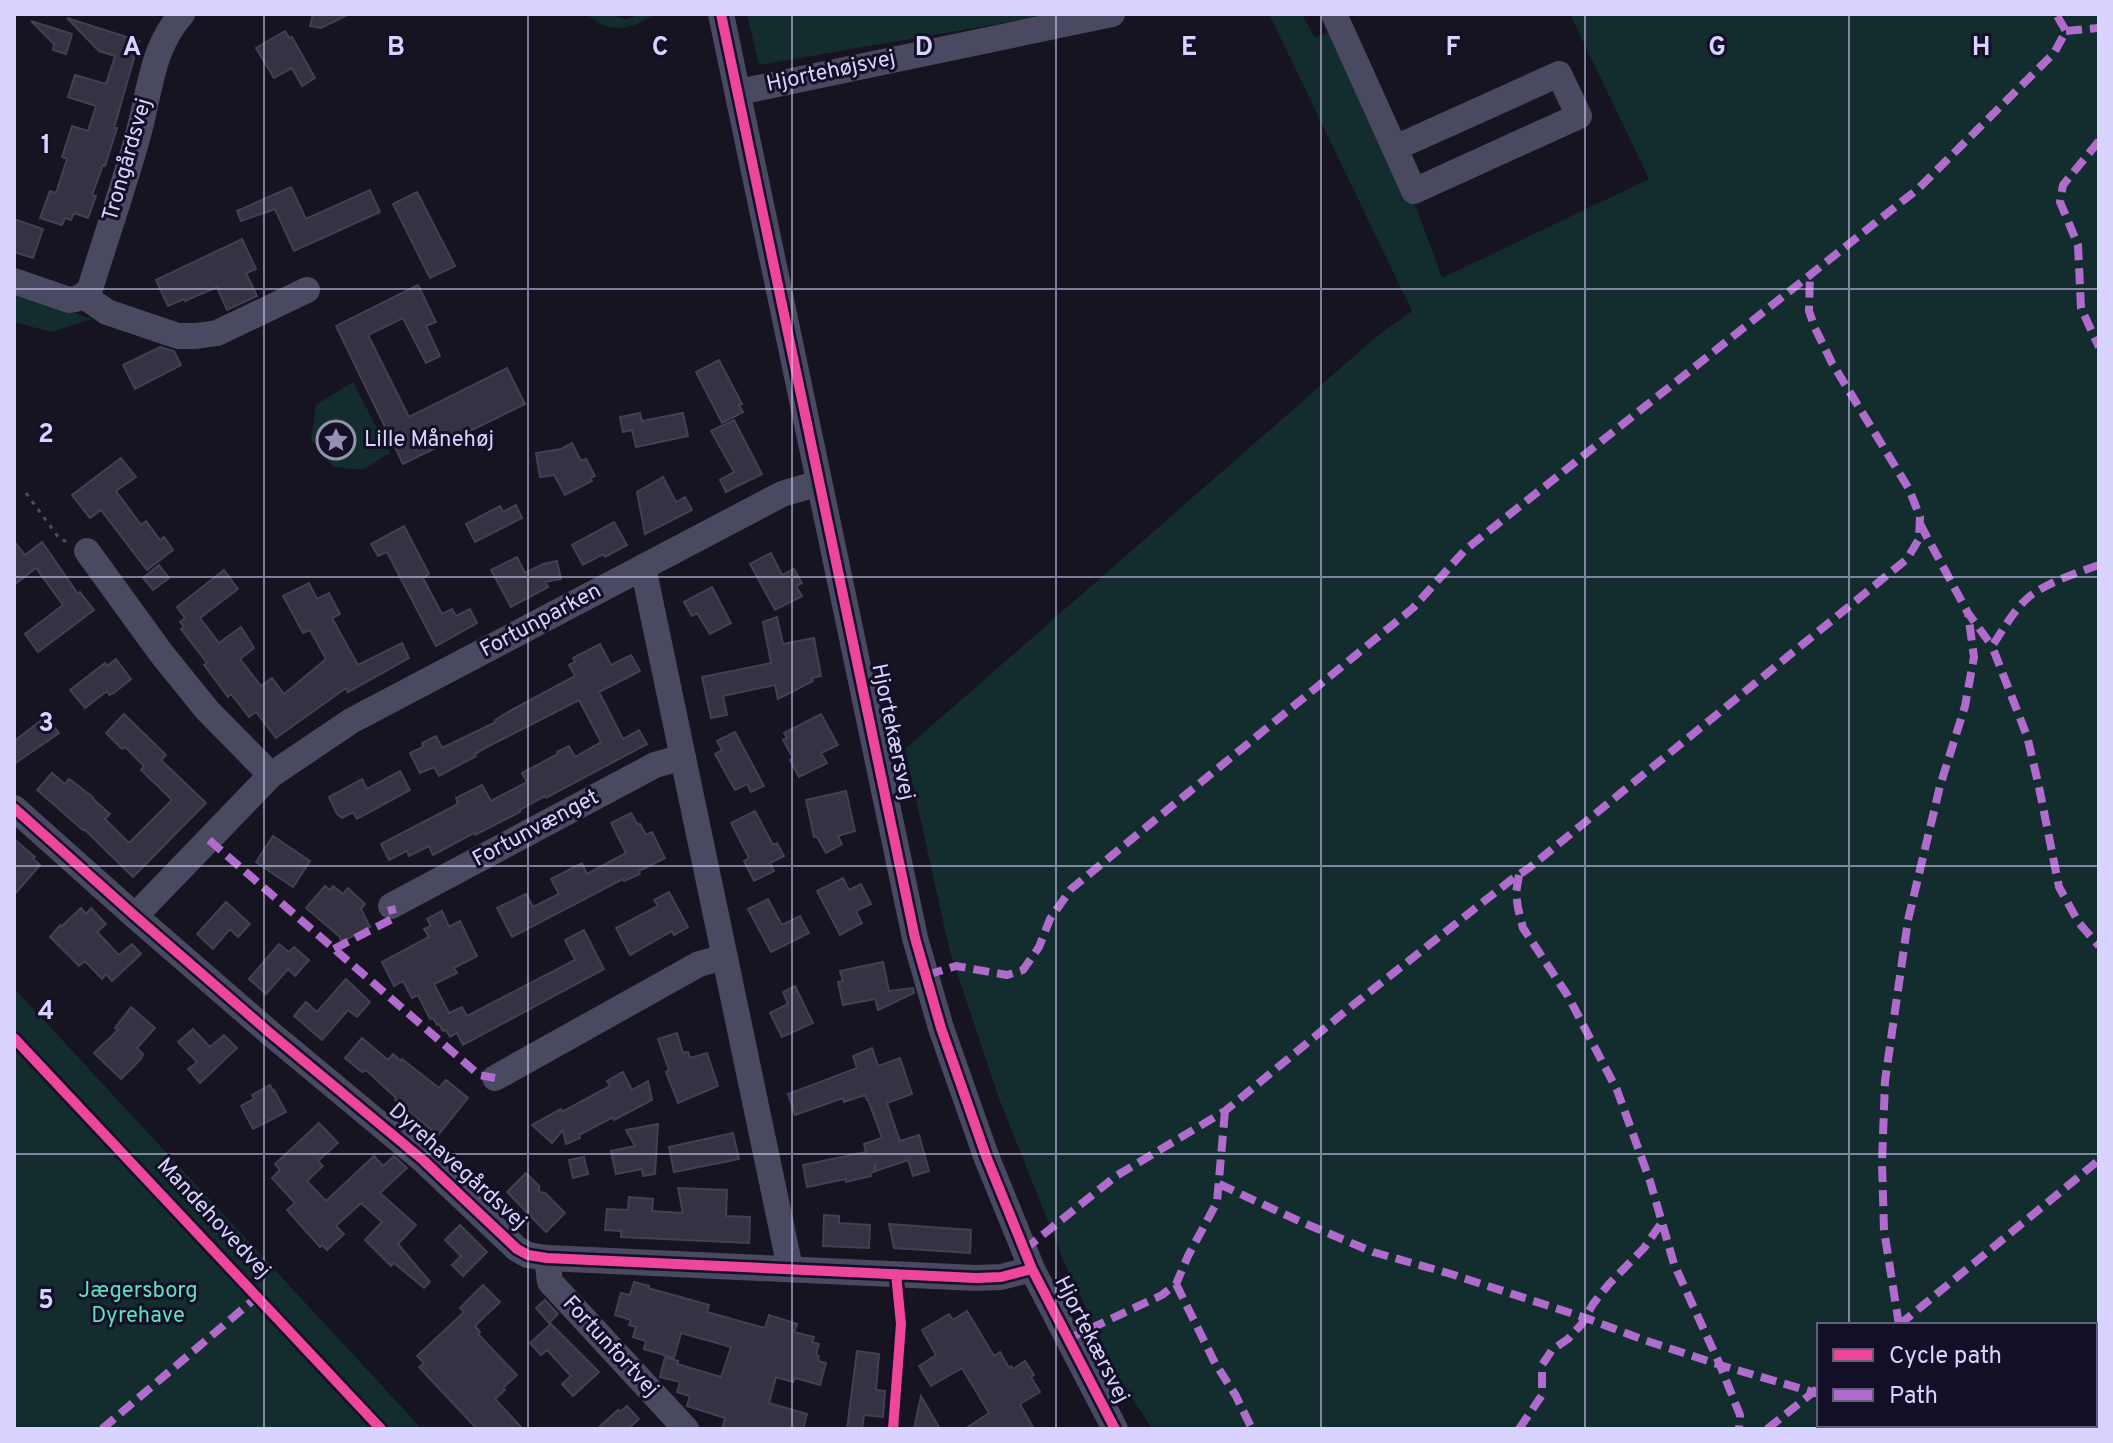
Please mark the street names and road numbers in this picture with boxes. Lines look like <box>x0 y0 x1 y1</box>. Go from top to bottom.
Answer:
street label: Hjortehøjsvej <box>764 45 898 99</box>
street label: Trongårdsvej <box>98 95 158 225</box>
street label: Fortunparken <box>476 578 606 664</box>
street label: Hjortekærsvej <box>864 661 920 803</box>
street label: Fortunvænget <box>468 784 604 874</box>
street label: Dyrehavegårdsvej <box>382 1098 532 1236</box>
street label: Mandehovedvej <box>150 1153 276 1285</box>
street label: Hjortekærsvej <box>1047 1272 1135 1408</box>
street label: Fortunfortvej <box>556 1291 664 1403</box>

